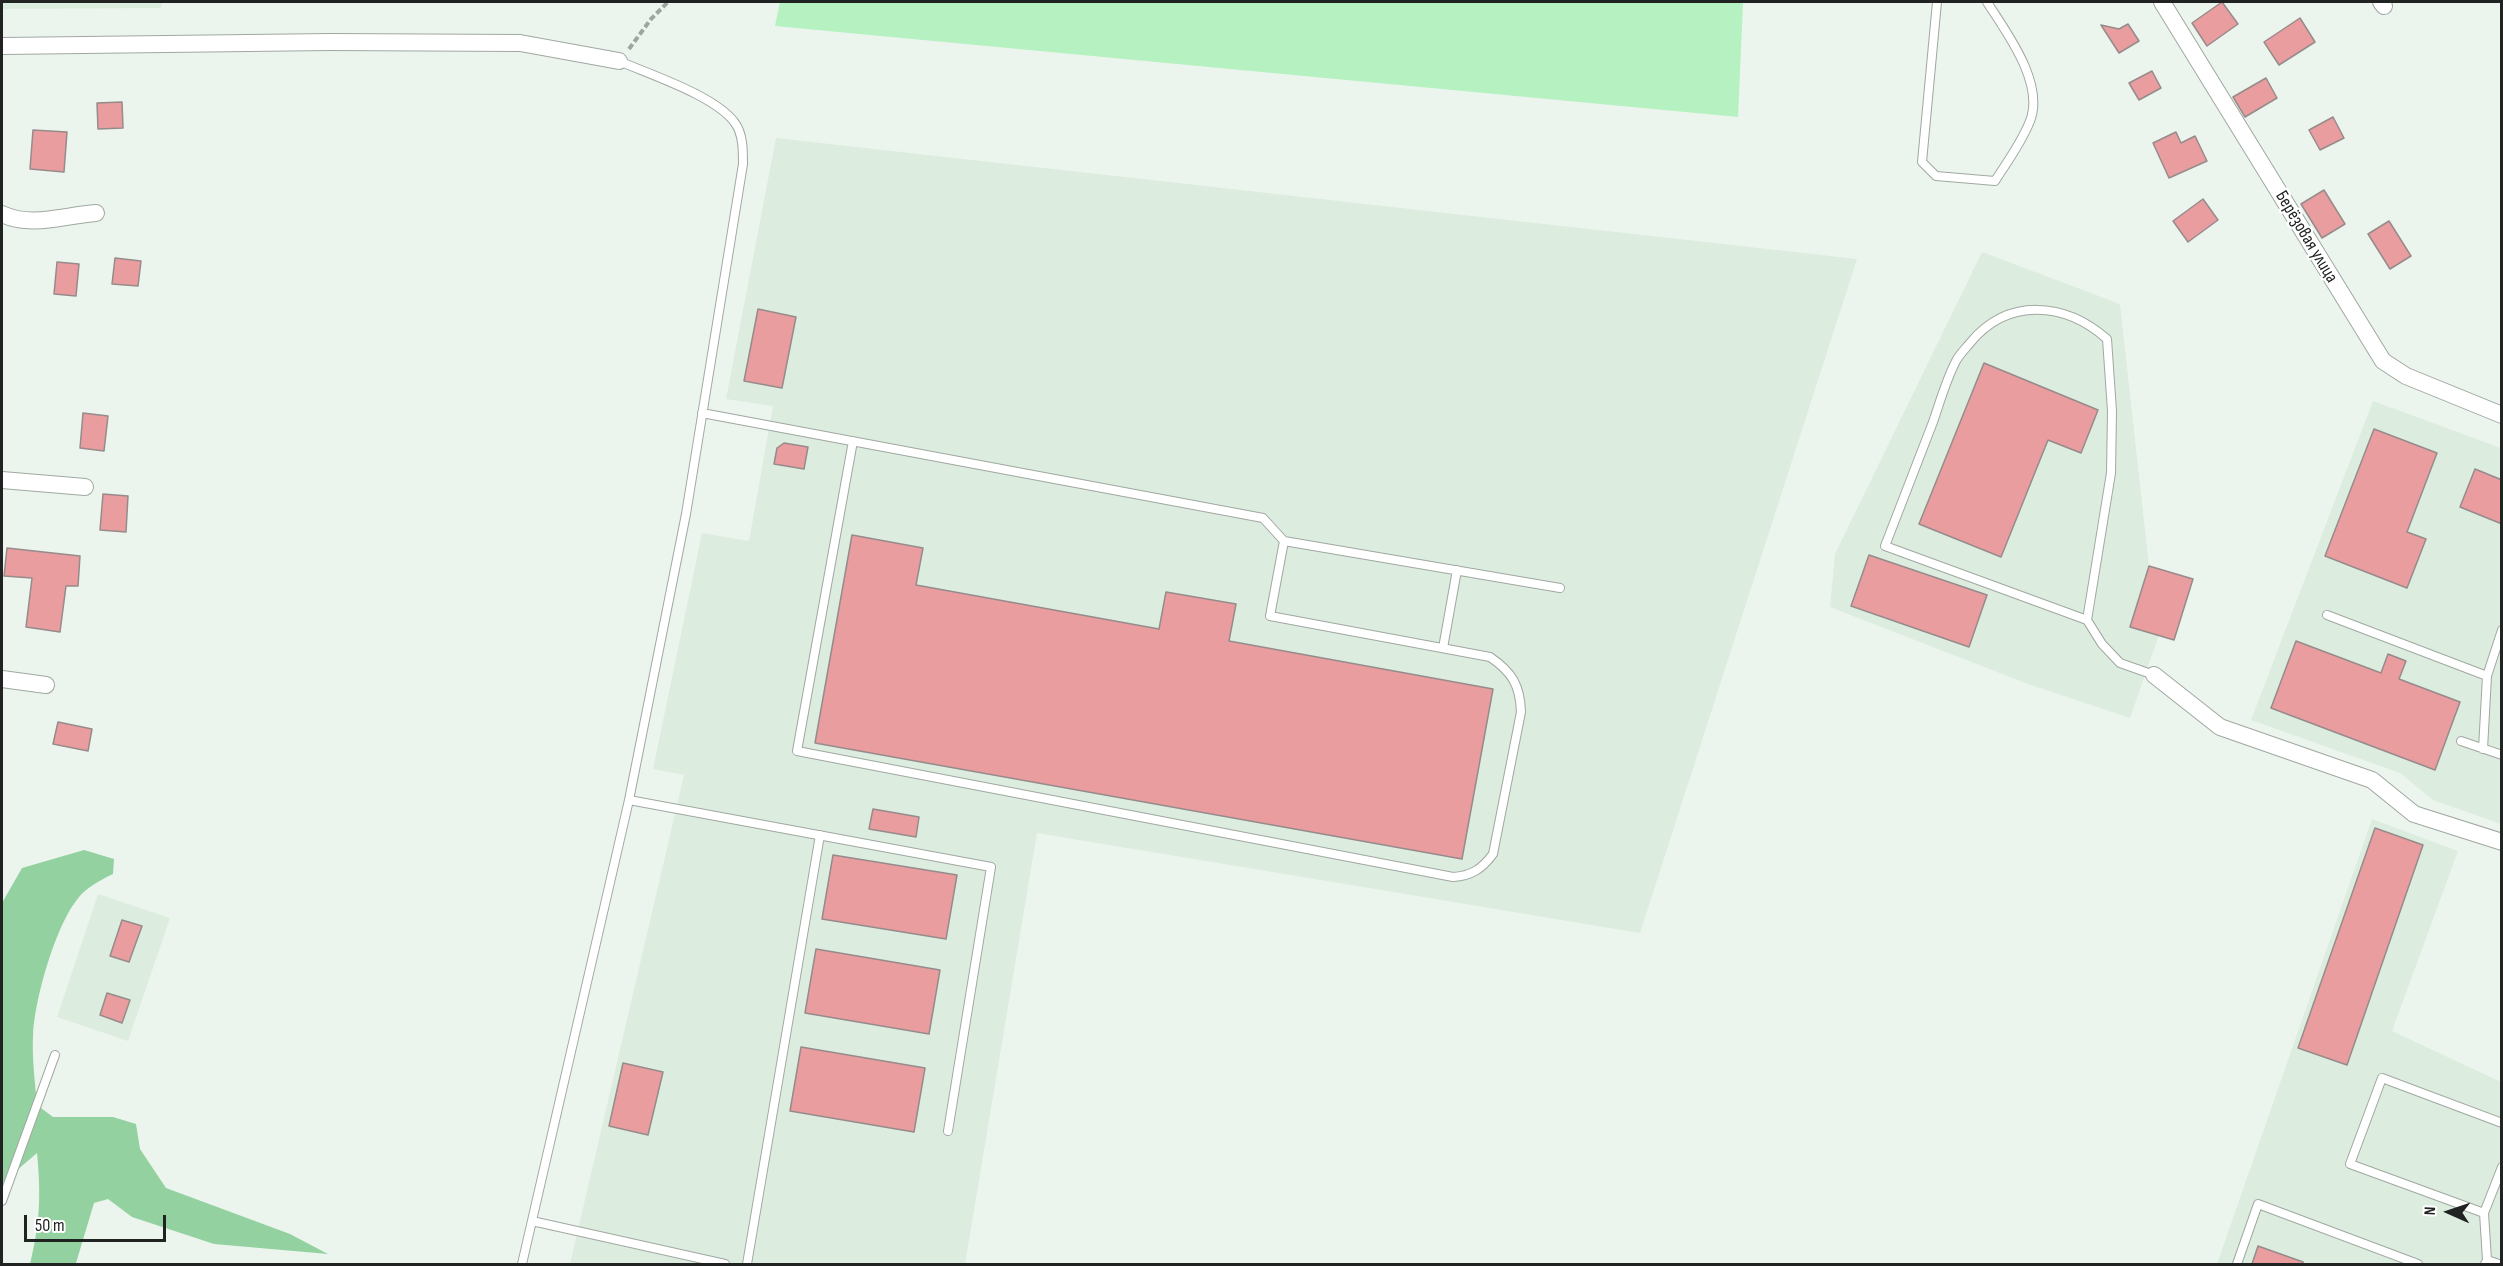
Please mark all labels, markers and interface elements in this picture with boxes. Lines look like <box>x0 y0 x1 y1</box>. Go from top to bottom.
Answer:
street label: Берёзовая улица <box>2270 187 2342 287</box>
north arrow <box>2419 1182 2479 1242</box>
scale bar <box>27 1203 170 1241</box>
text: N <box>2421 1206 2440 1216</box>
text: 50 m <box>35 1215 65 1236</box>

